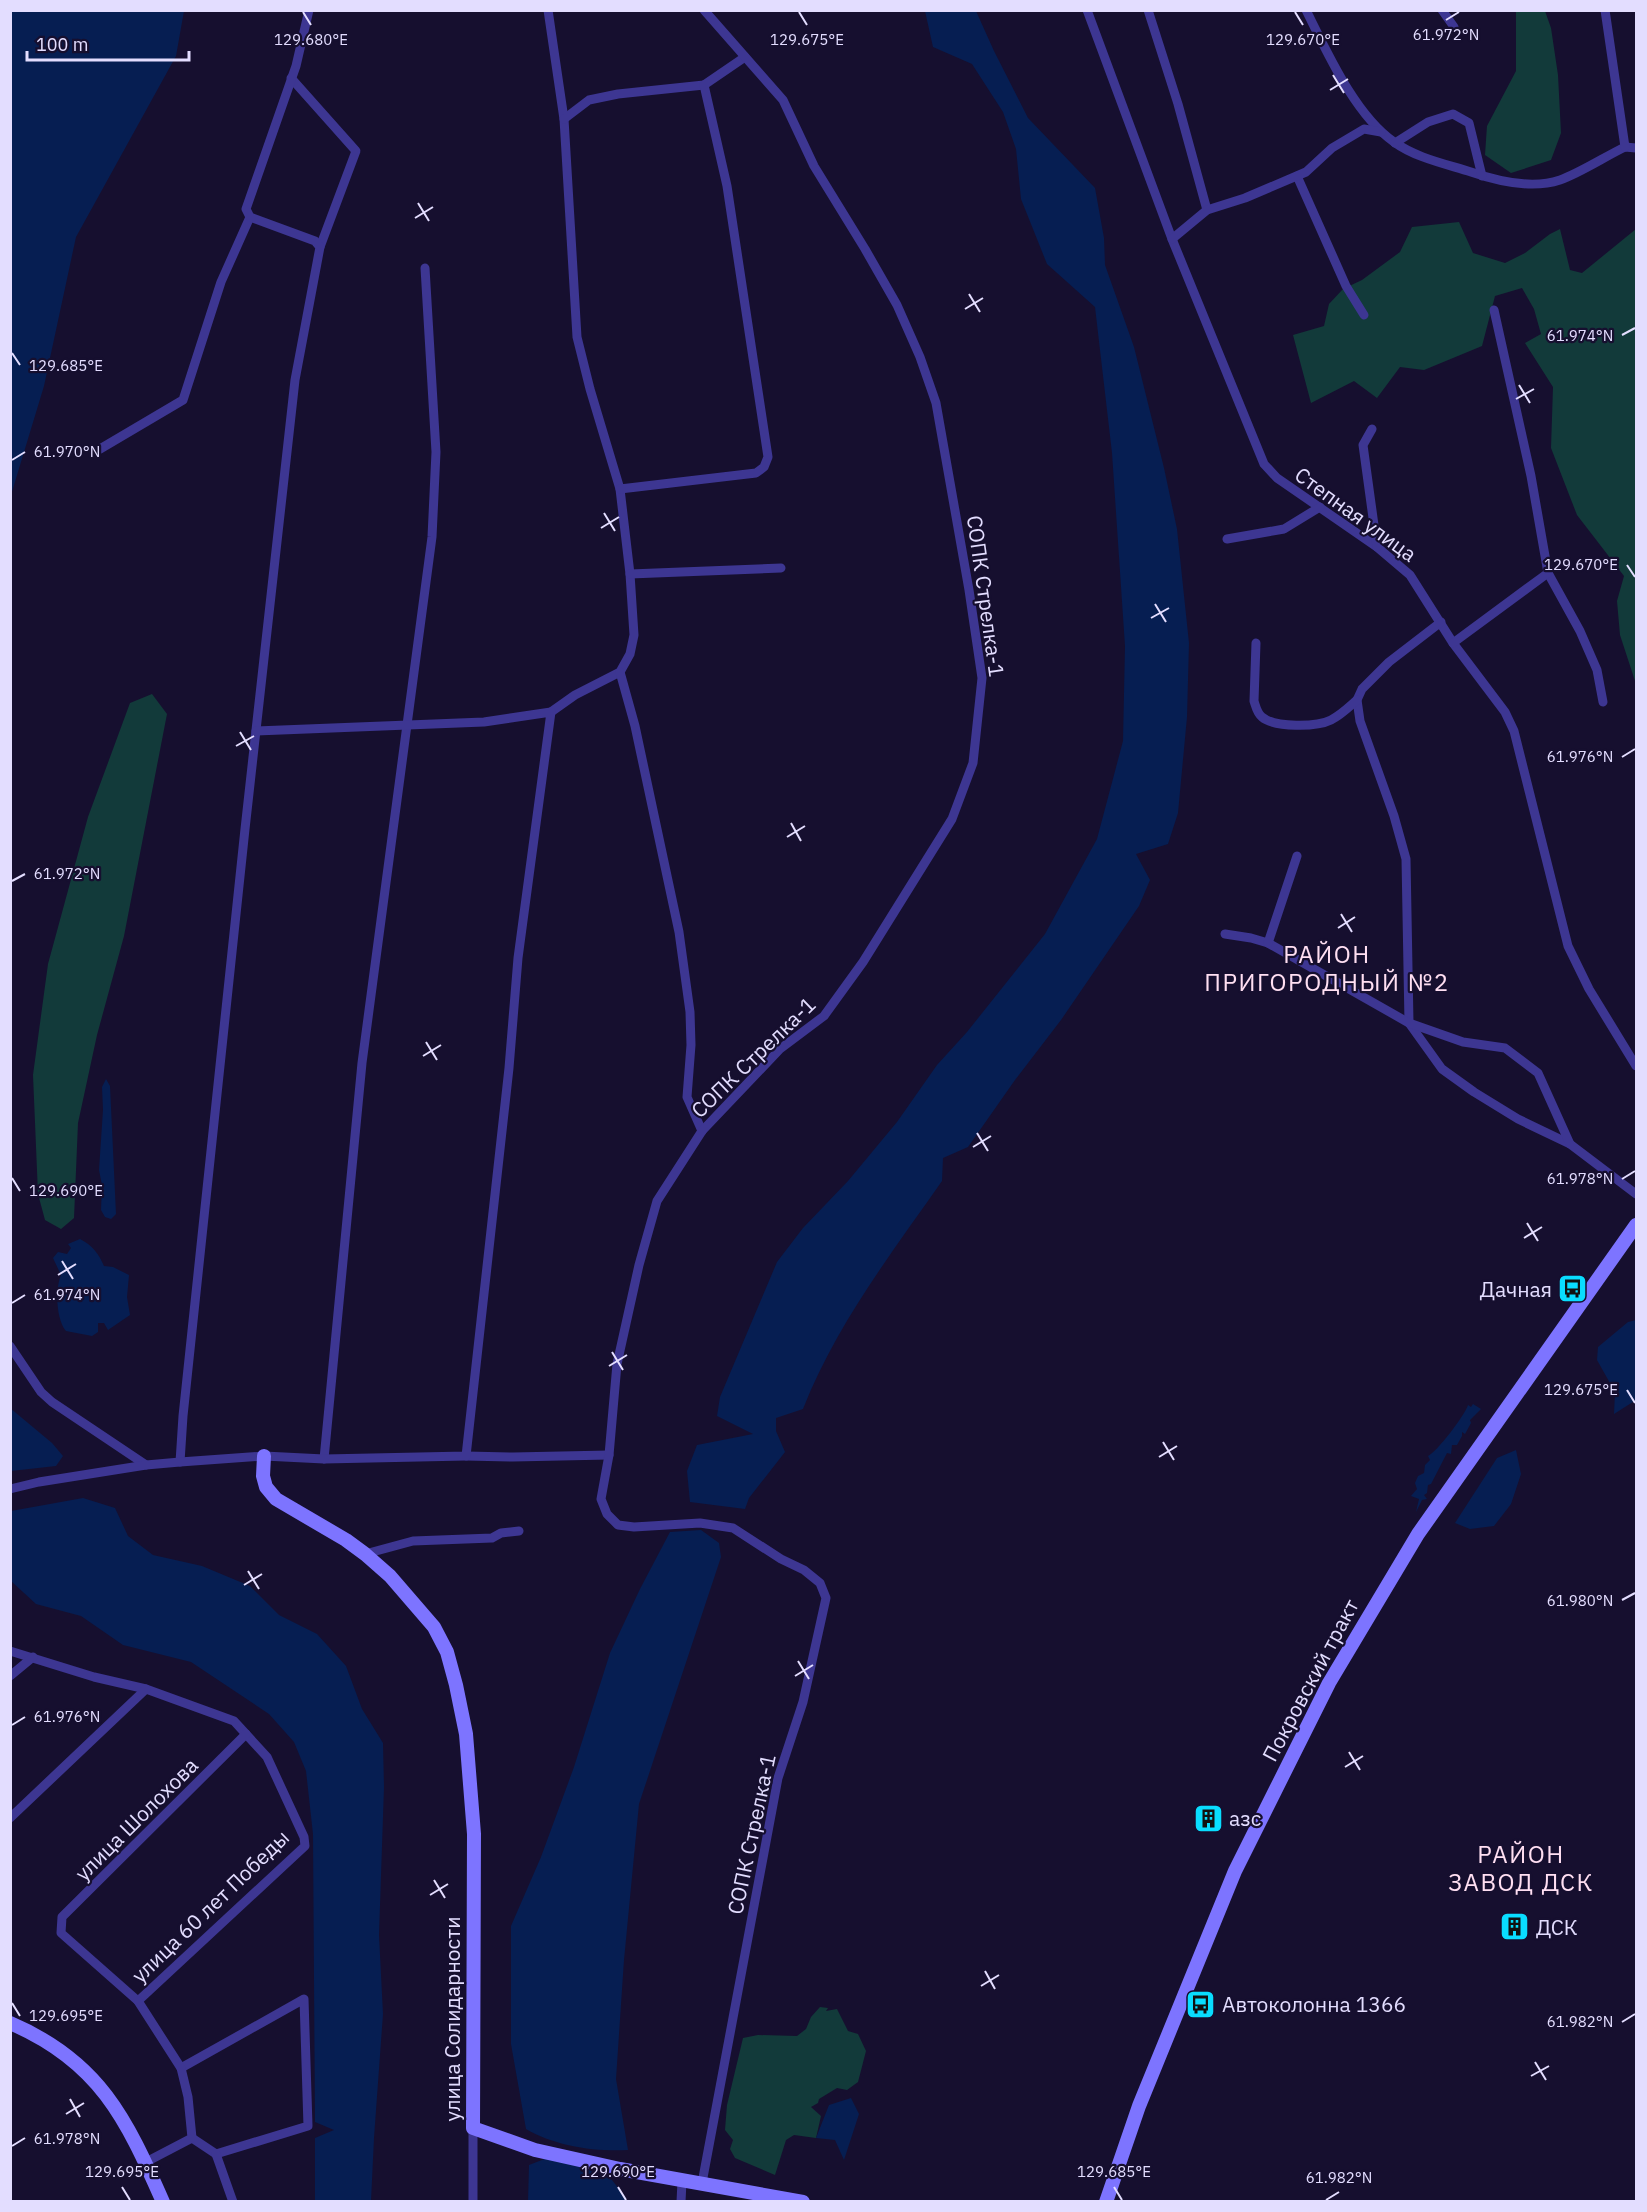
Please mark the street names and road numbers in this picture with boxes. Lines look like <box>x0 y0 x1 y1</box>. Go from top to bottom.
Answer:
street label: Степная улица <box>1289 460 1423 568</box>
street label: СОПК Стрелка-1 <box>961 513 1011 679</box>
street label: СОПК Стрелка-1 <box>685 990 821 1124</box>
street label: Покровский тракт <box>1255 1594 1365 1766</box>
street label: улица Шолохова <box>68 1751 204 1887</box>
street label: СОПК Стрелка-1 <box>720 1751 782 1917</box>
street label: улица 60 лет Победы <box>125 1823 295 1989</box>
street label: улица Солидарности <box>438 1916 466 2122</box>

